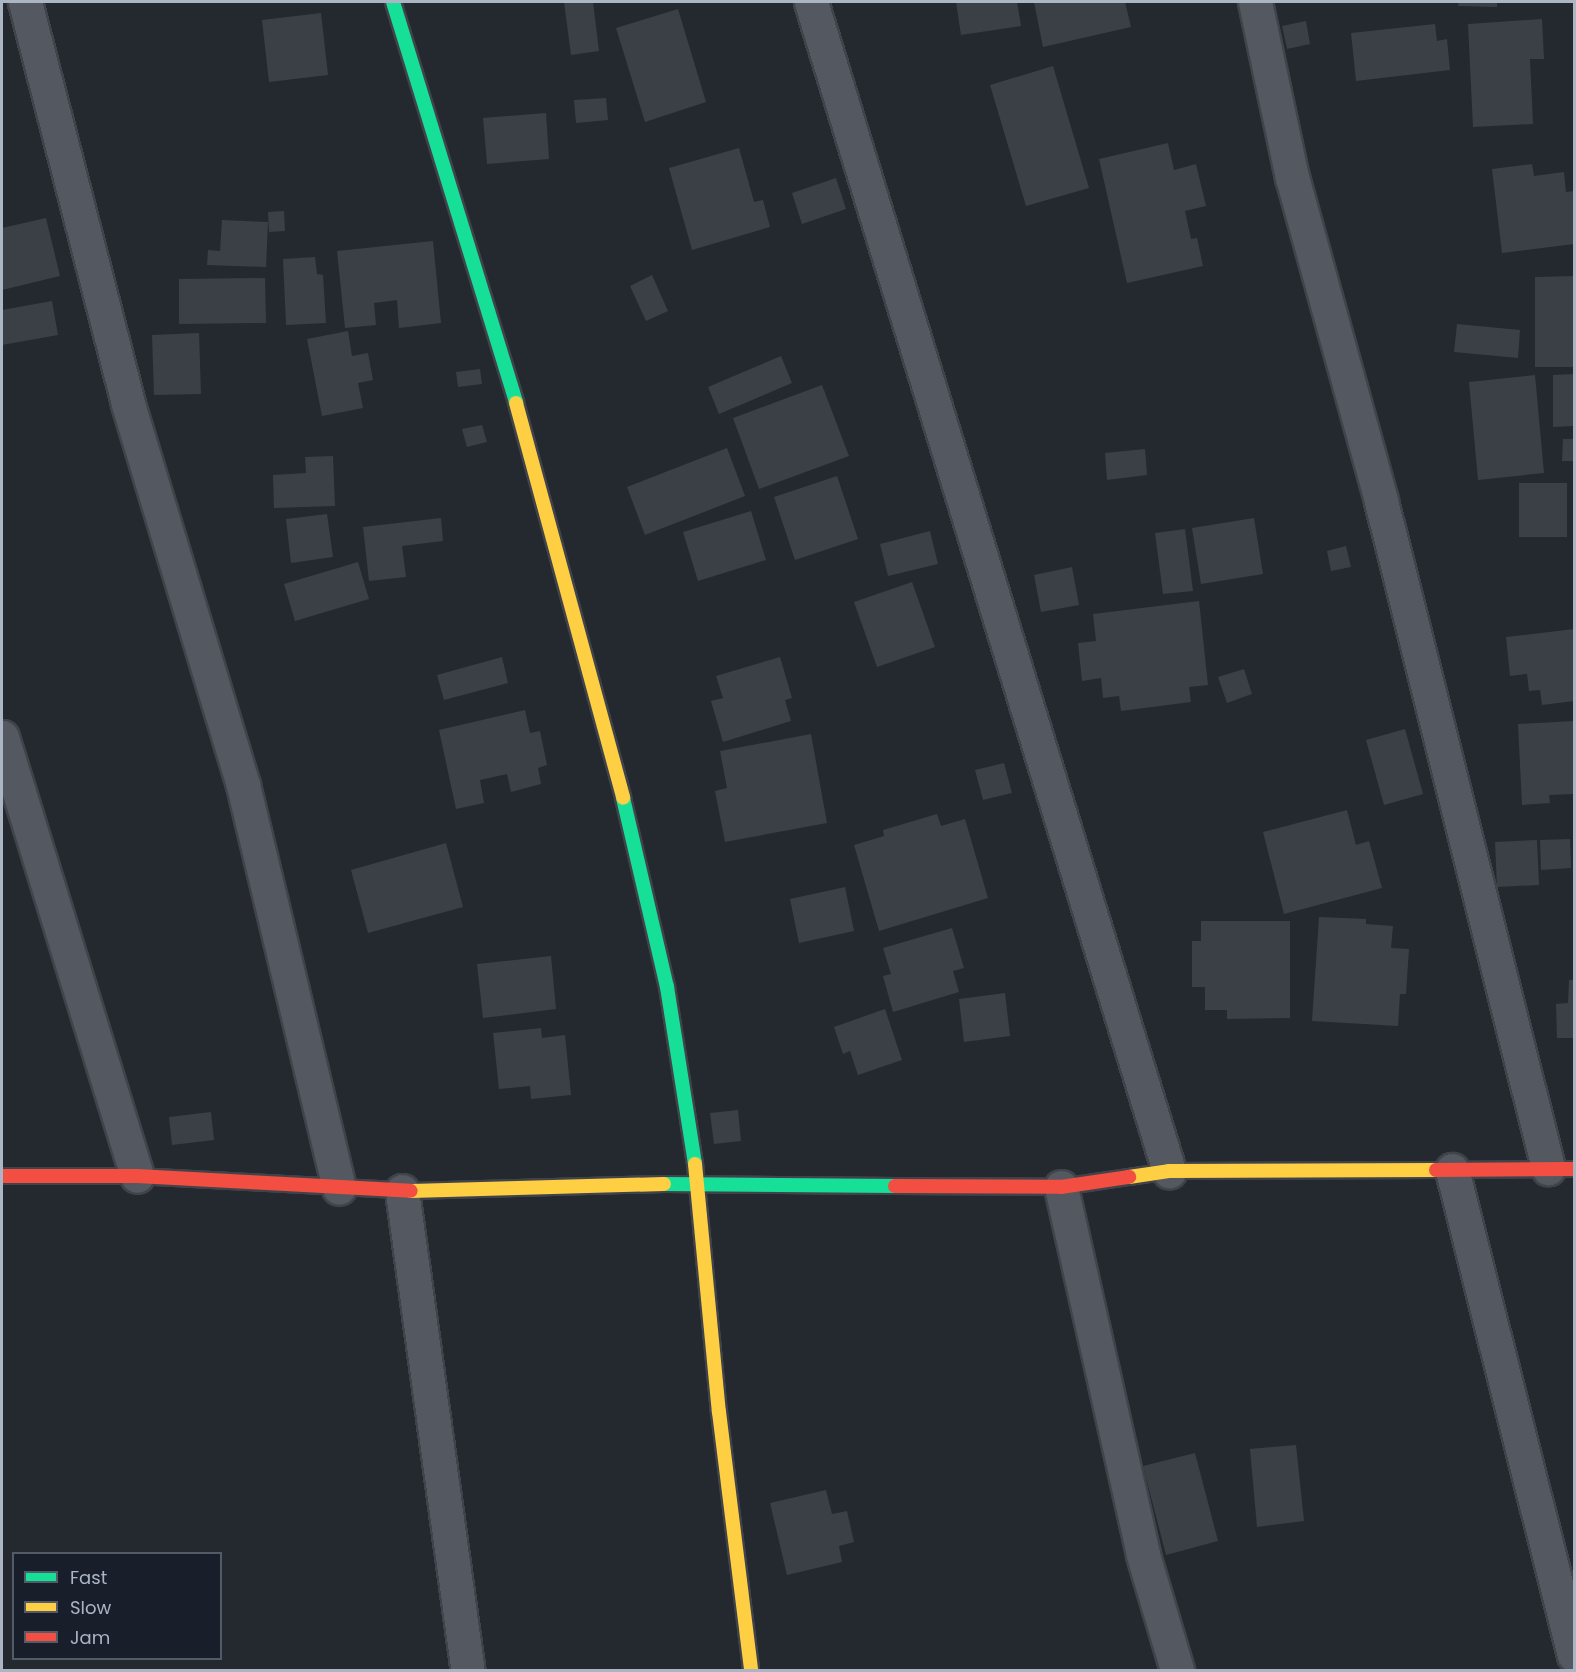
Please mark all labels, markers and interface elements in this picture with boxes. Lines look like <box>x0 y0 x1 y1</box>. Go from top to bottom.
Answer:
legend <box>12 1552 222 1660</box>
text: Fast <box>70 1565 107 1590</box>
text: Slow <box>70 1595 111 1620</box>
text: Jam <box>70 1625 110 1650</box>

